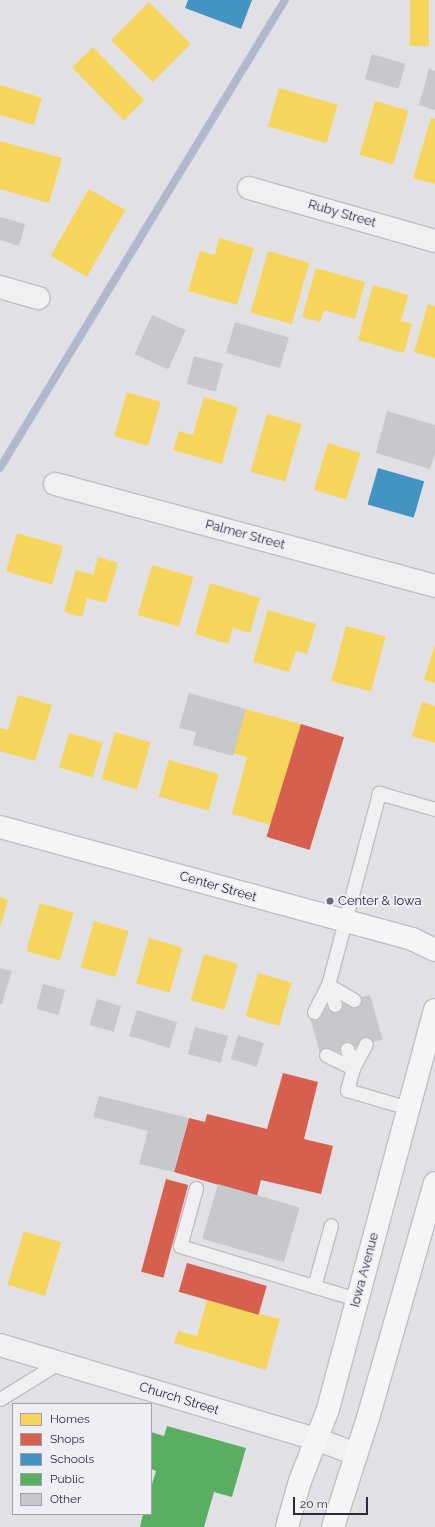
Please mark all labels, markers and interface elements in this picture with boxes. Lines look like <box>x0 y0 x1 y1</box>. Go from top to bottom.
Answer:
street label: Ruby Street <box>306 197 378 231</box>
street label: Palmer Street <box>203 517 287 553</box>
street label: Center Street <box>177 868 259 906</box>
place label: Center & Iowa <box>338 893 422 909</box>
marker: Center & Iowa <box>325 896 335 906</box>
street label: Iowa Avenue <box>347 1231 383 1309</box>
street label: Church Street <box>137 1379 221 1419</box>
legend <box>12 1403 152 1515</box>
text: Homes <box>50 1412 90 1426</box>
text: Shops <box>50 1432 85 1446</box>
text: Schools <box>50 1452 94 1466</box>
text: Public <box>50 1472 84 1486</box>
scale bar <box>295 1489 370 1515</box>
text: Other <box>50 1492 81 1506</box>
text: 20 m <box>300 1497 328 1511</box>

